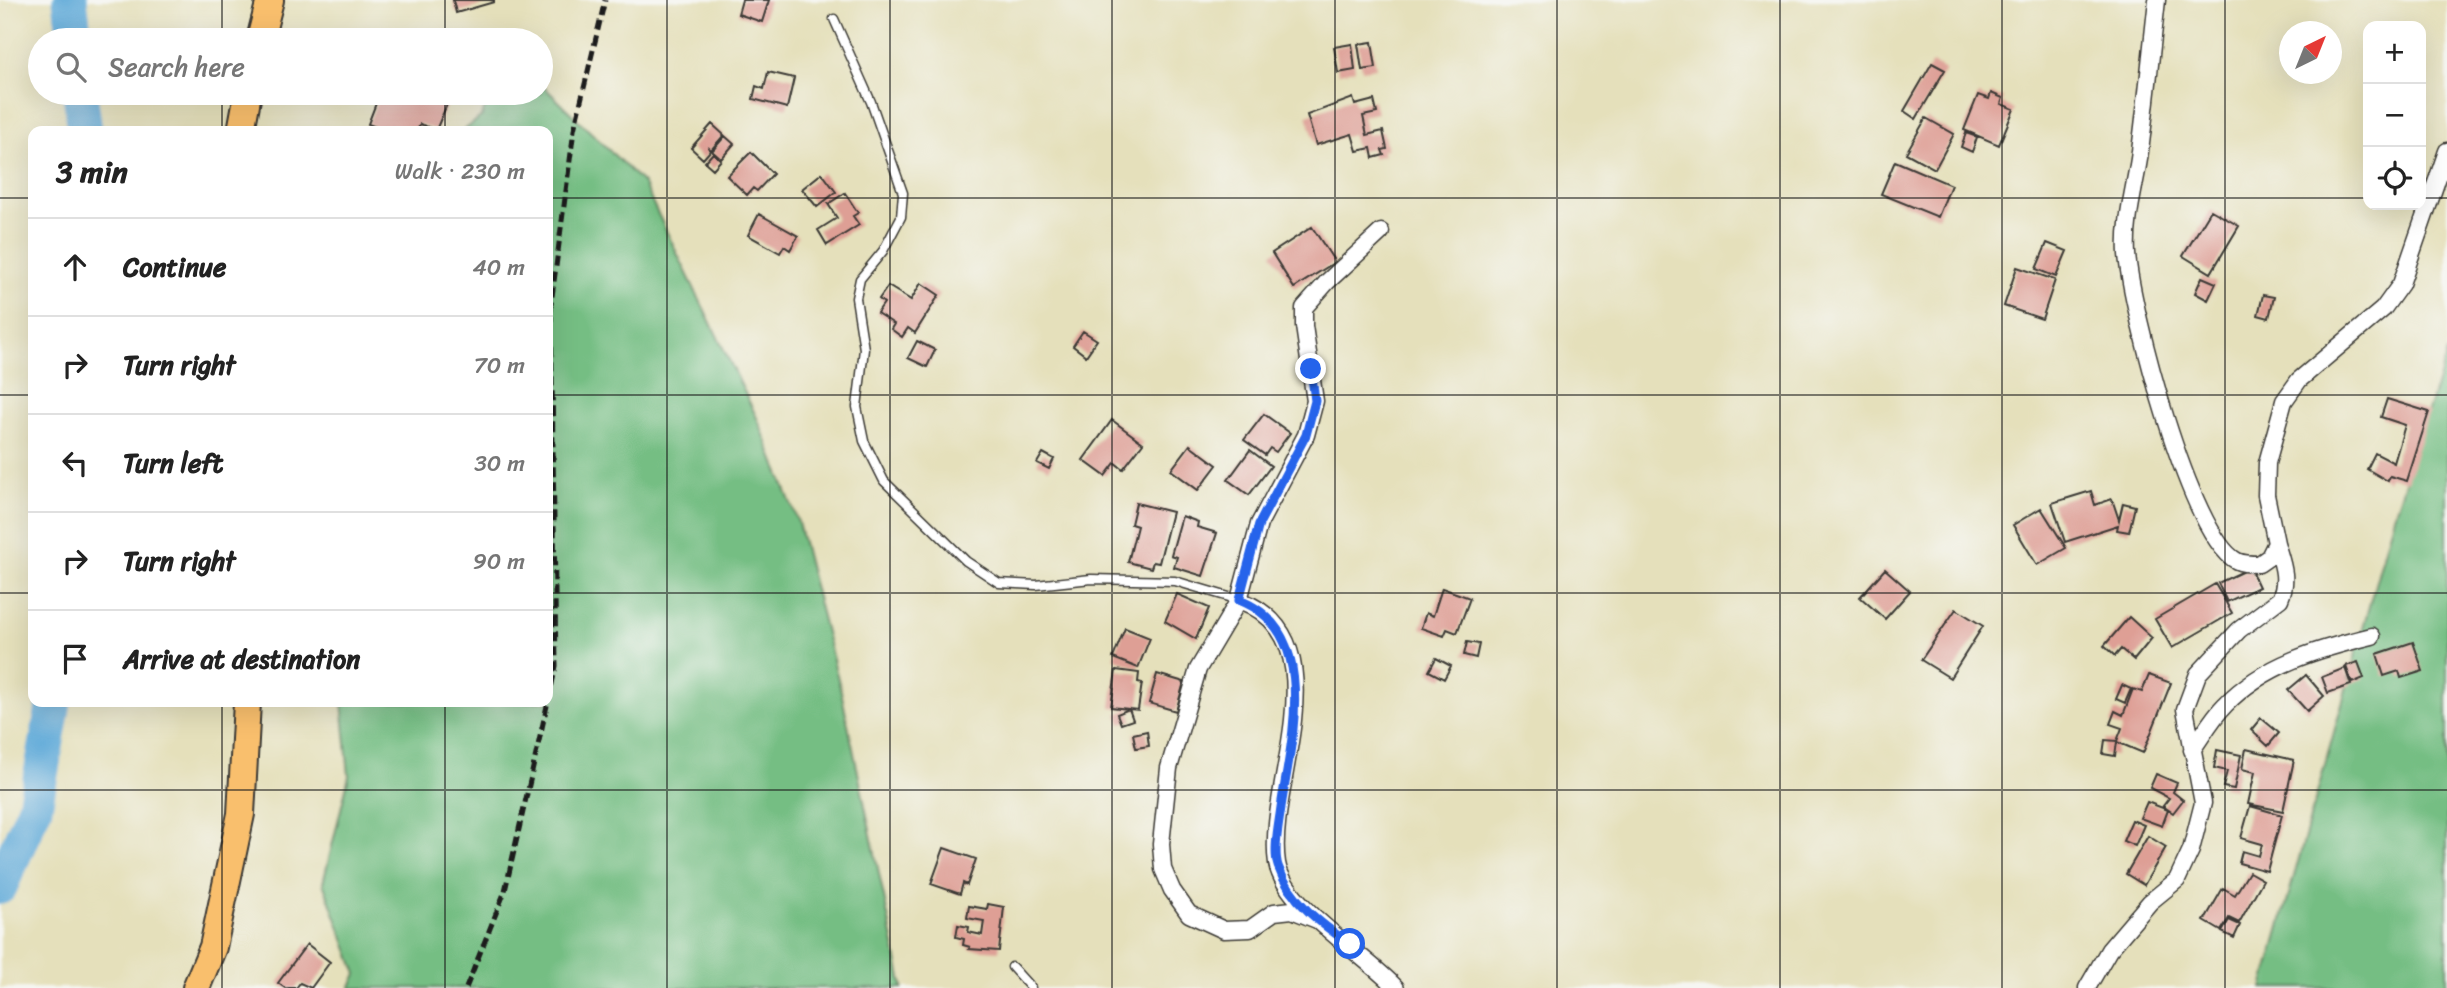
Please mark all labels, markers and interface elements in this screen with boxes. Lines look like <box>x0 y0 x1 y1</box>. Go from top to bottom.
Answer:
north arrow <box>2279 21 2342 84</box>
map controls <box>2363 21 2426 210</box>
button: + <box>2363 21 2426 84</box>
search box <box>28 28 553 105</box>
text: Search here <box>108 44 245 90</box>
icon: search <box>52 48 90 86</box>
button: − <box>2363 84 2426 147</box>
text: 3 min <box>56 145 128 199</box>
button: locate <box>2363 147 2426 210</box>
text: Walk · 230 m <box>395 151 525 192</box>
text: Continue <box>123 244 226 290</box>
text: 40 m <box>472 247 525 288</box>
icon: ahead <box>56 248 94 286</box>
text: Turn right <box>123 342 236 388</box>
text: 70 m <box>474 345 525 386</box>
icon: right <box>56 346 94 384</box>
route end <box>1295 353 1326 384</box>
text: Turn left <box>123 440 223 486</box>
text: 30 m <box>474 443 525 484</box>
icon: left <box>56 444 94 482</box>
text: Turn right <box>123 538 236 584</box>
text: 90 m <box>473 541 525 582</box>
icon: right <box>56 542 94 580</box>
text: Arrive at destination <box>123 636 360 682</box>
icon: arrive <box>56 640 94 678</box>
route start <box>1334 928 1365 959</box>

